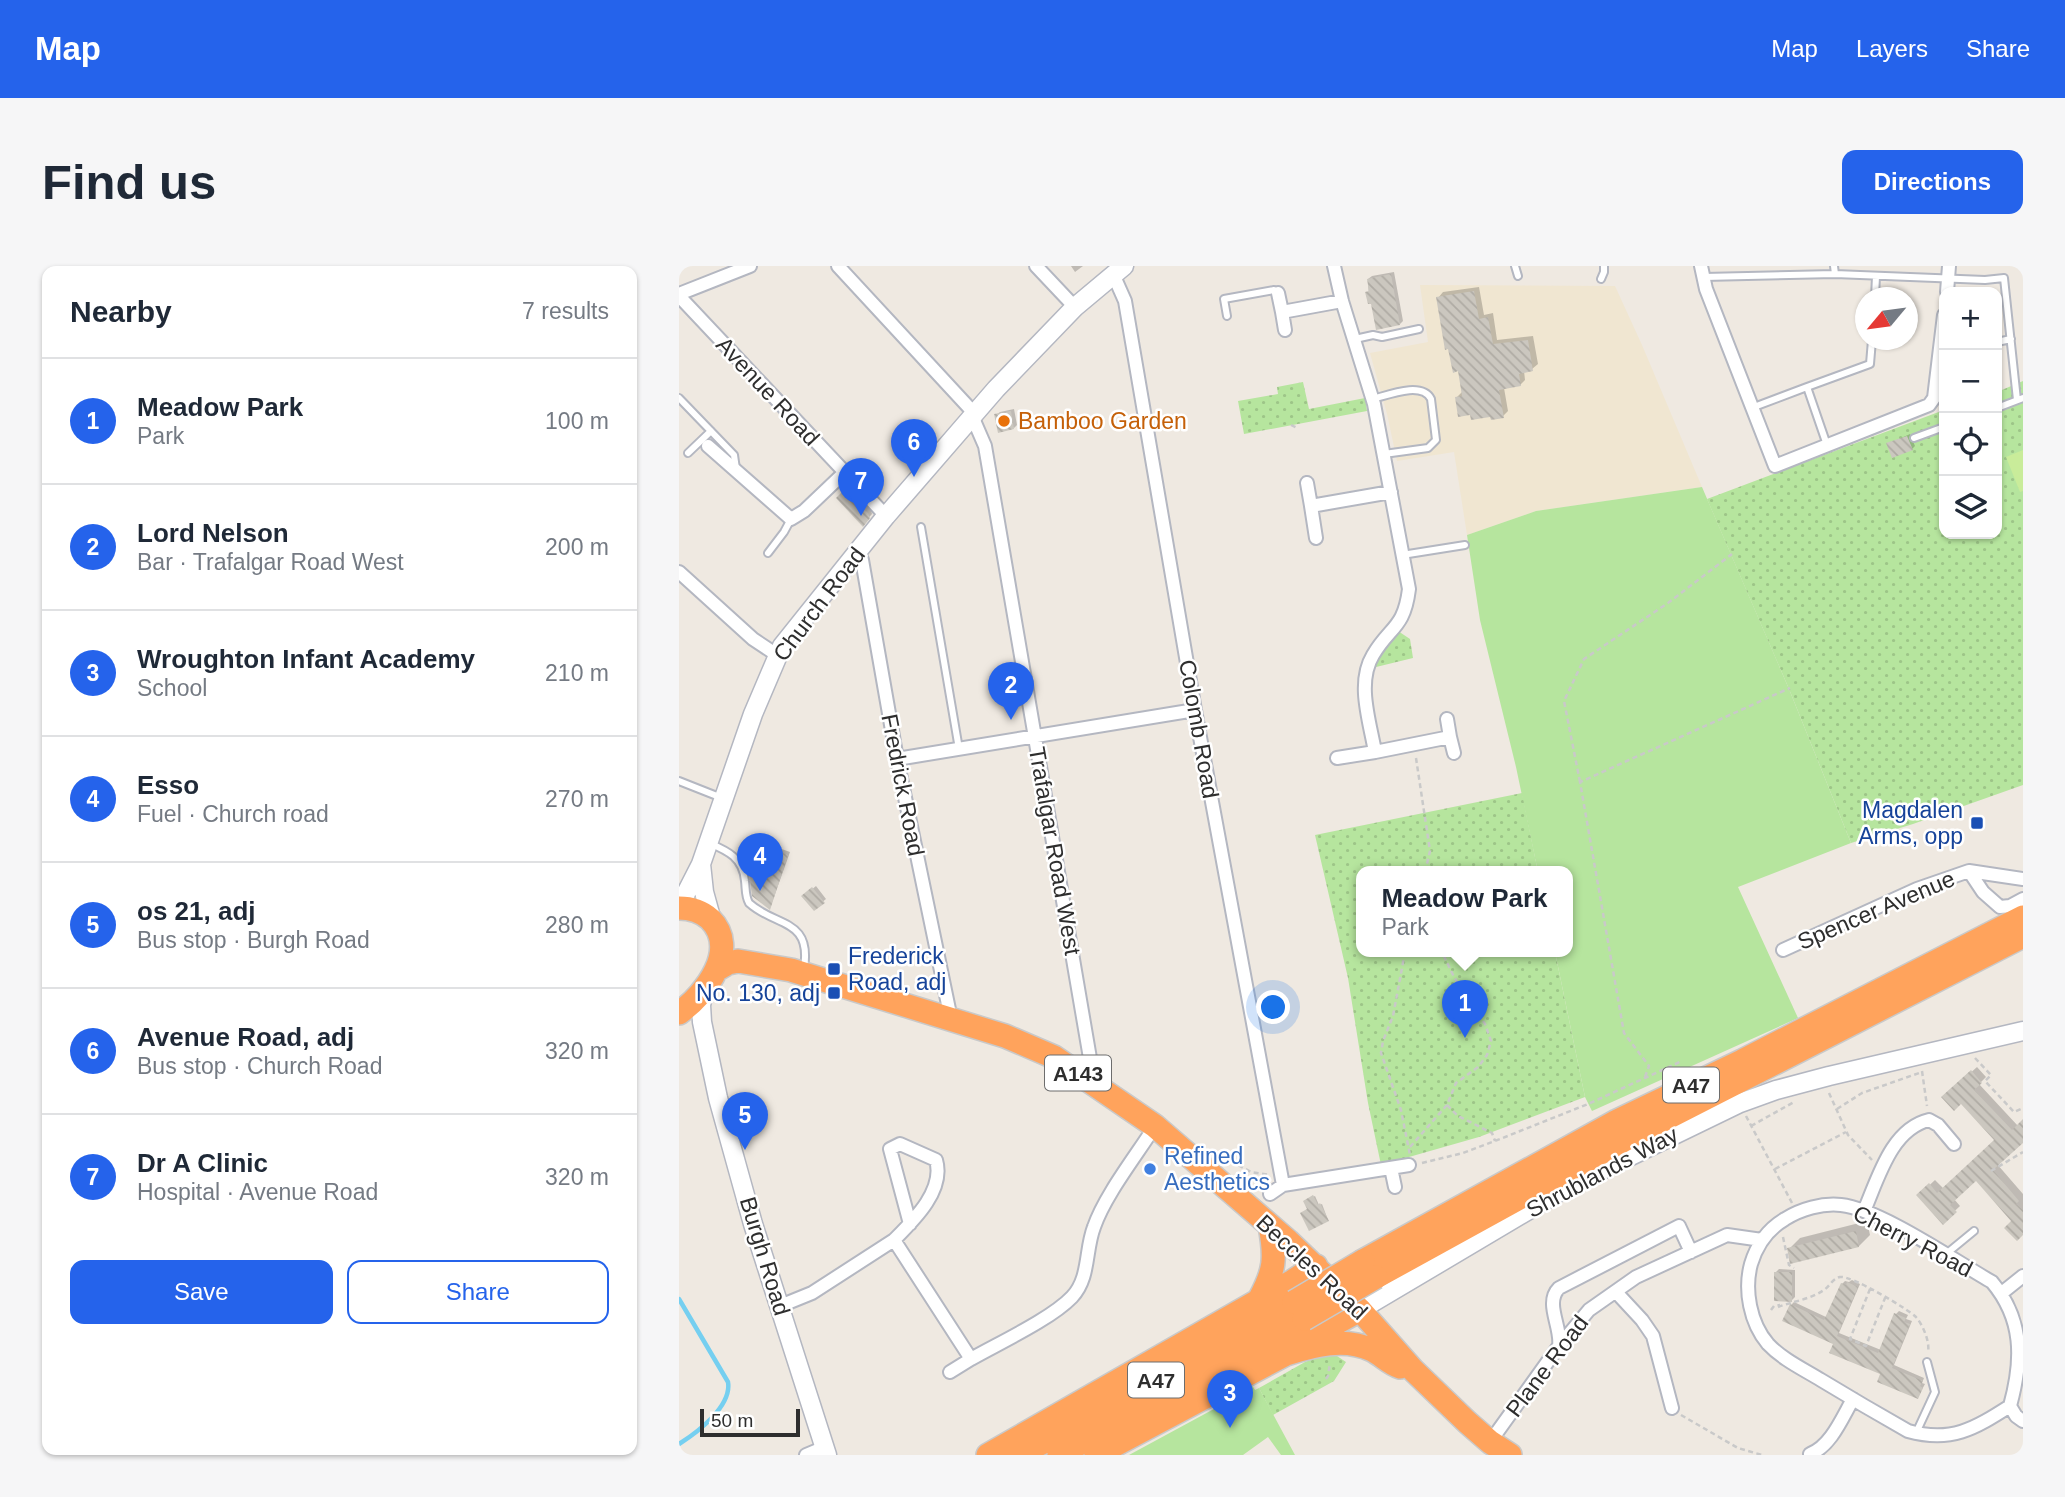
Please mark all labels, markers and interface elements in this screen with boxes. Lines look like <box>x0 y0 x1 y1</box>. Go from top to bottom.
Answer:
text: Map <box>35 30 101 67</box>
text: Map <box>1771 35 1818 62</box>
text: Layers <box>1856 35 1928 62</box>
text: Share <box>1966 35 2030 62</box>
button: Directions <box>1842 150 2023 214</box>
text: Find us <box>42 155 216 209</box>
north arrow <box>1855 287 1918 350</box>
map controls <box>1939 287 2002 539</box>
button: + <box>1939 287 2002 350</box>
text: Nearby <box>70 295 172 328</box>
text: 7 results <box>522 298 609 324</box>
street label: Avenue Road <box>711 331 825 451</box>
button: − <box>1939 350 2002 413</box>
text: Meadow Park <box>137 392 303 422</box>
text: 1 <box>87 408 99 434</box>
text: 100 m <box>545 408 609 434</box>
place label: Bamboo Garden <box>1018 408 1187 434</box>
marker: Bamboo Garden <box>996 413 1012 429</box>
button: locate <box>1939 413 2002 476</box>
pin: 6 <box>891 419 937 477</box>
text: Park <box>137 423 184 449</box>
pin: 7 <box>838 458 884 516</box>
button: layers <box>1939 476 2002 539</box>
text: Lord Nelson <box>137 518 289 548</box>
text: 2 <box>87 534 99 560</box>
text: 200 m <box>545 534 609 560</box>
street label: Church Road <box>768 542 870 666</box>
text: Bar · Trafalgar Road West <box>137 549 404 575</box>
text: Wroughton Infant Academy <box>137 644 475 674</box>
street label: Colomb Road <box>1174 657 1224 801</box>
text: 3 <box>87 660 99 686</box>
text: 210 m <box>545 660 609 686</box>
pin: 2 <box>988 662 1034 720</box>
text: School <box>137 675 207 701</box>
street label: Fredrick Road <box>876 712 930 858</box>
street label: Trafalgar Road West <box>1024 745 1086 958</box>
text: Esso <box>137 770 199 800</box>
text: 4 <box>87 786 99 812</box>
text: 270 m <box>545 786 609 812</box>
place label: Magdalen Arms, opp <box>1858 797 1963 849</box>
text: Fuel · Church road <box>137 801 329 827</box>
marker: Magdalen Arms, opp <box>1969 815 1985 831</box>
pin: 4 <box>737 833 783 891</box>
street label: Spencer Avenue <box>1793 865 1959 955</box>
popup <box>1356 866 1573 957</box>
text: Meadow Park <box>1381 883 1548 913</box>
text: os 21, adj <box>137 896 256 926</box>
text: 5 <box>87 912 99 938</box>
text: 280 m <box>545 912 609 938</box>
text: Park <box>1381 914 1429 940</box>
text: Bus stop · Burgh Road <box>137 927 370 953</box>
place label: Frederick Road, adj <box>848 943 946 995</box>
marker: Frederick Road, adj <box>826 961 842 977</box>
place label: No. 130, adj <box>696 980 820 1006</box>
pin: 1 <box>1442 980 1488 1038</box>
marker: No. 130, adj <box>826 985 842 1001</box>
your location <box>1256 990 1290 1024</box>
text: Avenue Road, adj <box>137 1022 354 1052</box>
text: 6 <box>87 1038 99 1064</box>
text: 320 m <box>545 1038 609 1064</box>
text: Bus stop · Church Road <box>137 1053 382 1079</box>
road number: A143 <box>1045 1056 1111 1090</box>
road number: A47 <box>1663 1068 1719 1102</box>
pin: 5 <box>722 1092 768 1150</box>
street label: Shrublands Way <box>1522 1121 1683 1223</box>
place label: Refined Aesthetics <box>1164 1143 1270 1195</box>
text: Dr A Clinic <box>137 1148 268 1178</box>
marker: Refined Aesthetics <box>1142 1161 1158 1177</box>
text: 7 <box>87 1164 99 1190</box>
text: 320 m <box>545 1164 609 1190</box>
text: Hospital · Avenue Road <box>137 1179 378 1205</box>
street label: Burgh Road <box>735 1194 795 1318</box>
street label: Cherry Road <box>1849 1200 1977 1282</box>
street label: Beccles Road <box>1251 1209 1373 1325</box>
button: Save <box>70 1260 333 1324</box>
button: Share <box>347 1260 609 1324</box>
street label: Plane Road <box>1500 1310 1594 1422</box>
road number: A47 <box>1128 1362 1184 1398</box>
pin: 3 <box>1207 1370 1253 1428</box>
scale bar <box>700 1406 800 1438</box>
text: 50 m <box>711 1410 753 1431</box>

